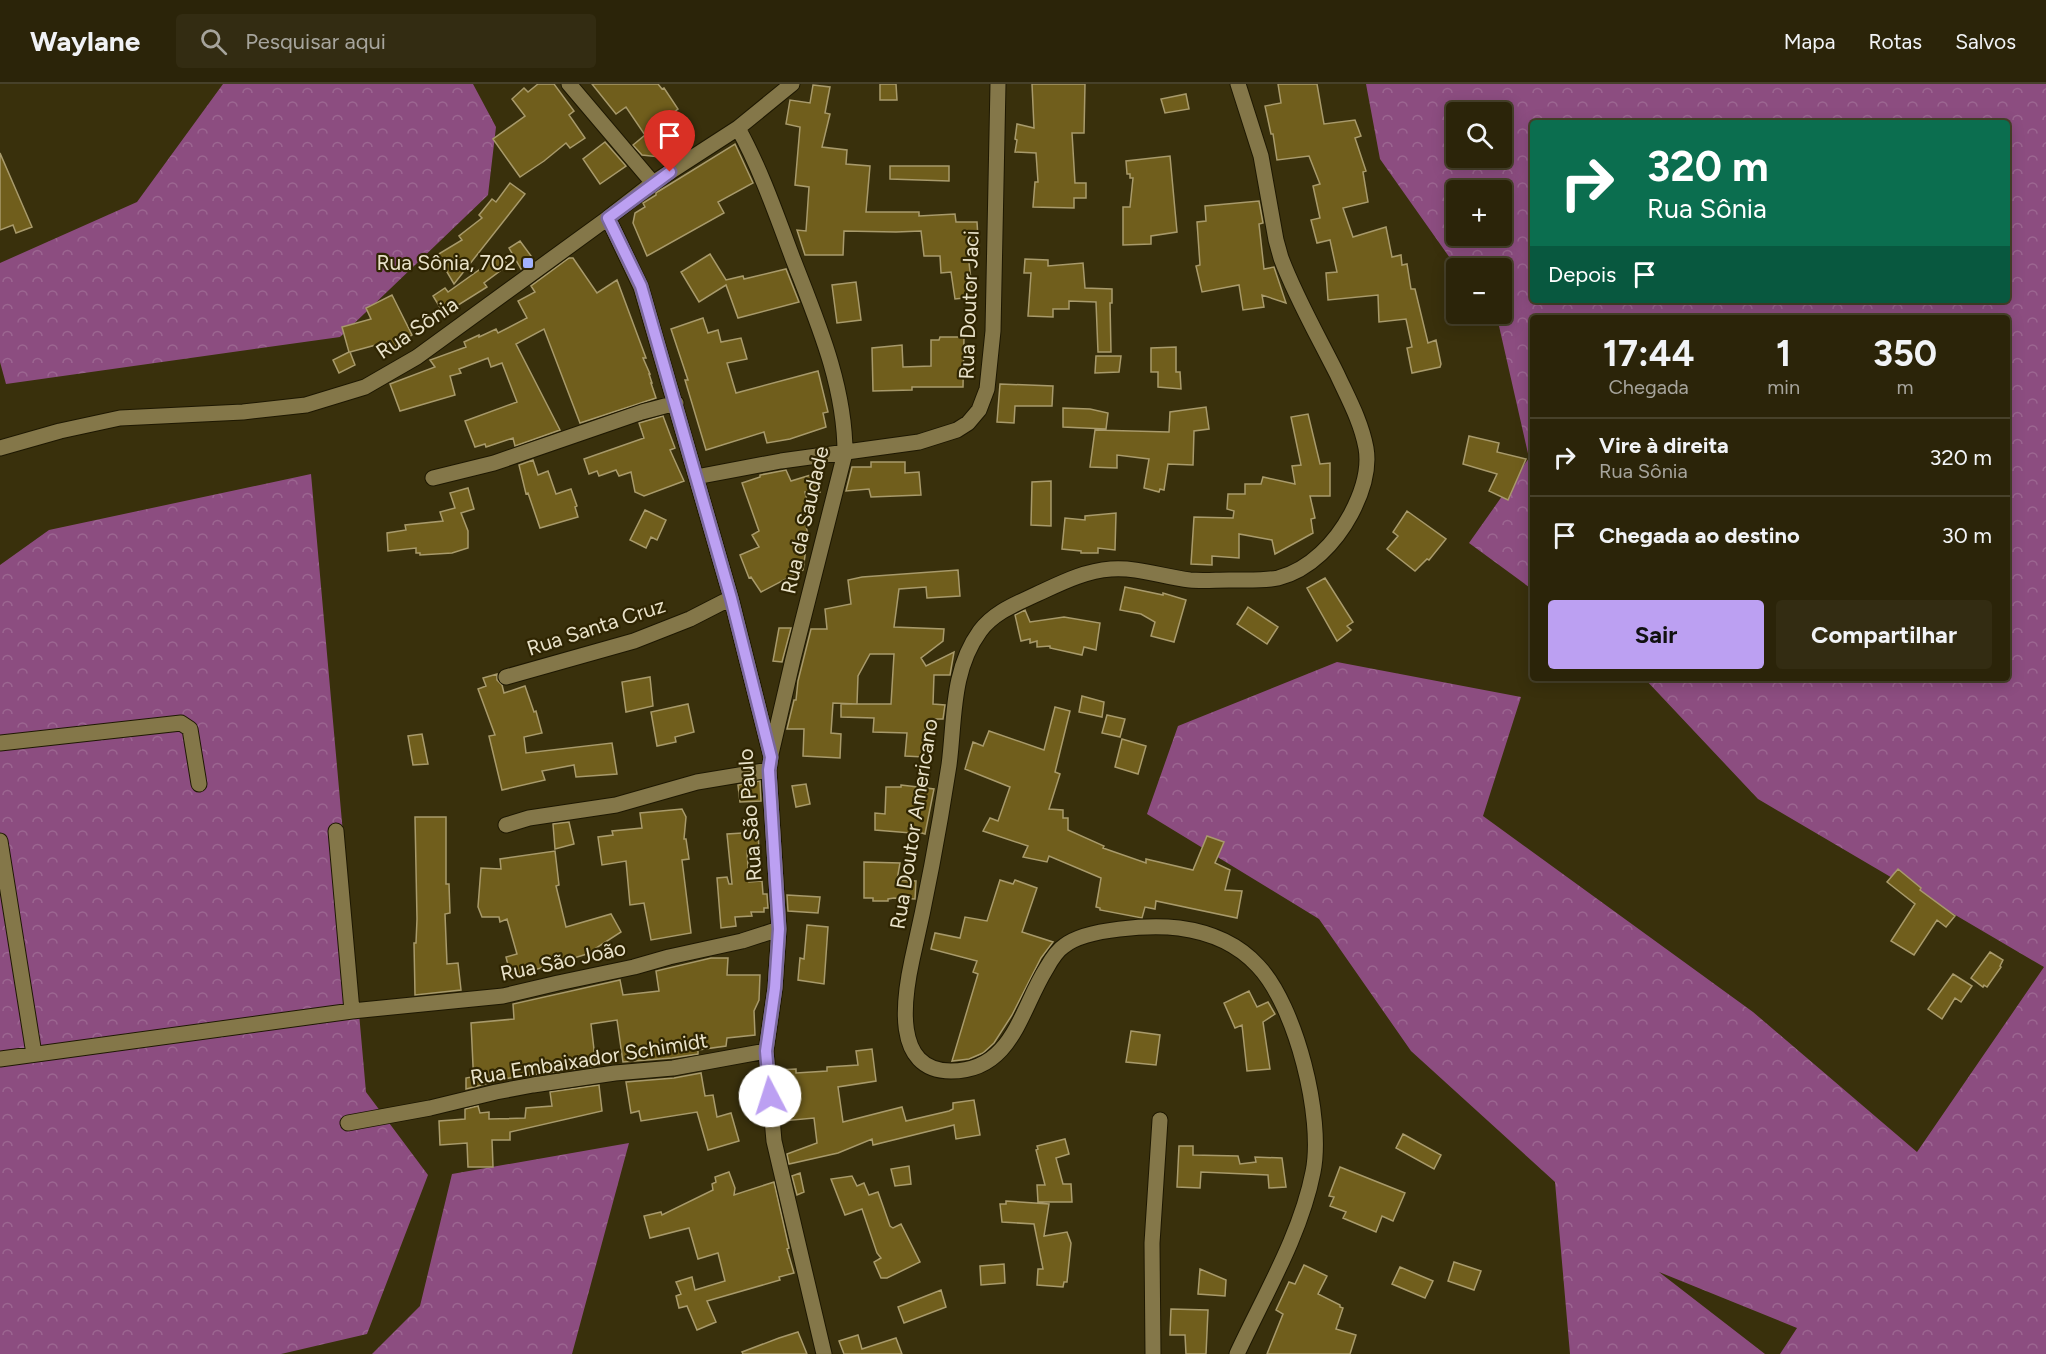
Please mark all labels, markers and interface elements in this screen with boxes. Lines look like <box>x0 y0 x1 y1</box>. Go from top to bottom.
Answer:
search box <box>176 14 596 68</box>
text: Waylane <box>30 24 140 58</box>
icon: search <box>197 25 230 58</box>
text: Pesquisar aqui <box>245 28 386 55</box>
text: Mapa <box>1784 29 1835 54</box>
text: Rotas <box>1868 29 1922 54</box>
text: Salvos <box>1955 29 2016 54</box>
map controls <box>1446 102 1512 324</box>
button: search <box>1446 102 1512 168</box>
pin <box>644 110 695 172</box>
icon: arrive <box>653 119 686 152</box>
text: 320 m <box>1647 141 1769 192</box>
icon: right <box>1548 144 1626 222</box>
button: + <box>1446 180 1512 246</box>
text: Rua Sônia <box>1647 192 1767 225</box>
street label: Rua Doutor Jaci <box>953 230 984 380</box>
place label: Rua Sônia, 702 <box>376 250 516 275</box>
marker: Rua Sônia, 702 <box>521 256 535 270</box>
button: − <box>1446 258 1512 324</box>
icon: arrive <box>1628 258 1661 291</box>
text: Depois <box>1548 261 1616 288</box>
street label: Rua Sônia <box>371 291 462 364</box>
text: 17:44 <box>1603 332 1694 375</box>
text: 1 <box>1776 332 1791 375</box>
text: 350 <box>1873 332 1937 375</box>
text: Chegada <box>1608 375 1689 399</box>
text: min <box>1767 375 1800 399</box>
text: m <box>1897 375 1914 399</box>
text: Vire à direita <box>1599 432 1729 459</box>
icon: right <box>1548 441 1581 474</box>
street label: Rua da Saudade <box>775 443 834 596</box>
text: 320 m <box>1929 444 1992 471</box>
text: Rua Sônia <box>1599 459 1688 483</box>
icon: arrive <box>1548 519 1581 552</box>
text: Chegada ao destino <box>1599 522 1800 549</box>
text: 30 m <box>1942 522 1992 549</box>
street label: Rua Santa Cruz <box>523 592 668 661</box>
button: Sair <box>1548 600 1764 669</box>
button: Compartilhar <box>1776 600 1992 669</box>
street label: Rua Doutor Americano <box>885 717 943 931</box>
street label: Rua São Paulo <box>732 748 767 882</box>
street label: Rua São João <box>498 935 628 986</box>
street label: Rua Embaixador Schimidt <box>468 1027 710 1090</box>
position arrow <box>738 1064 802 1128</box>

